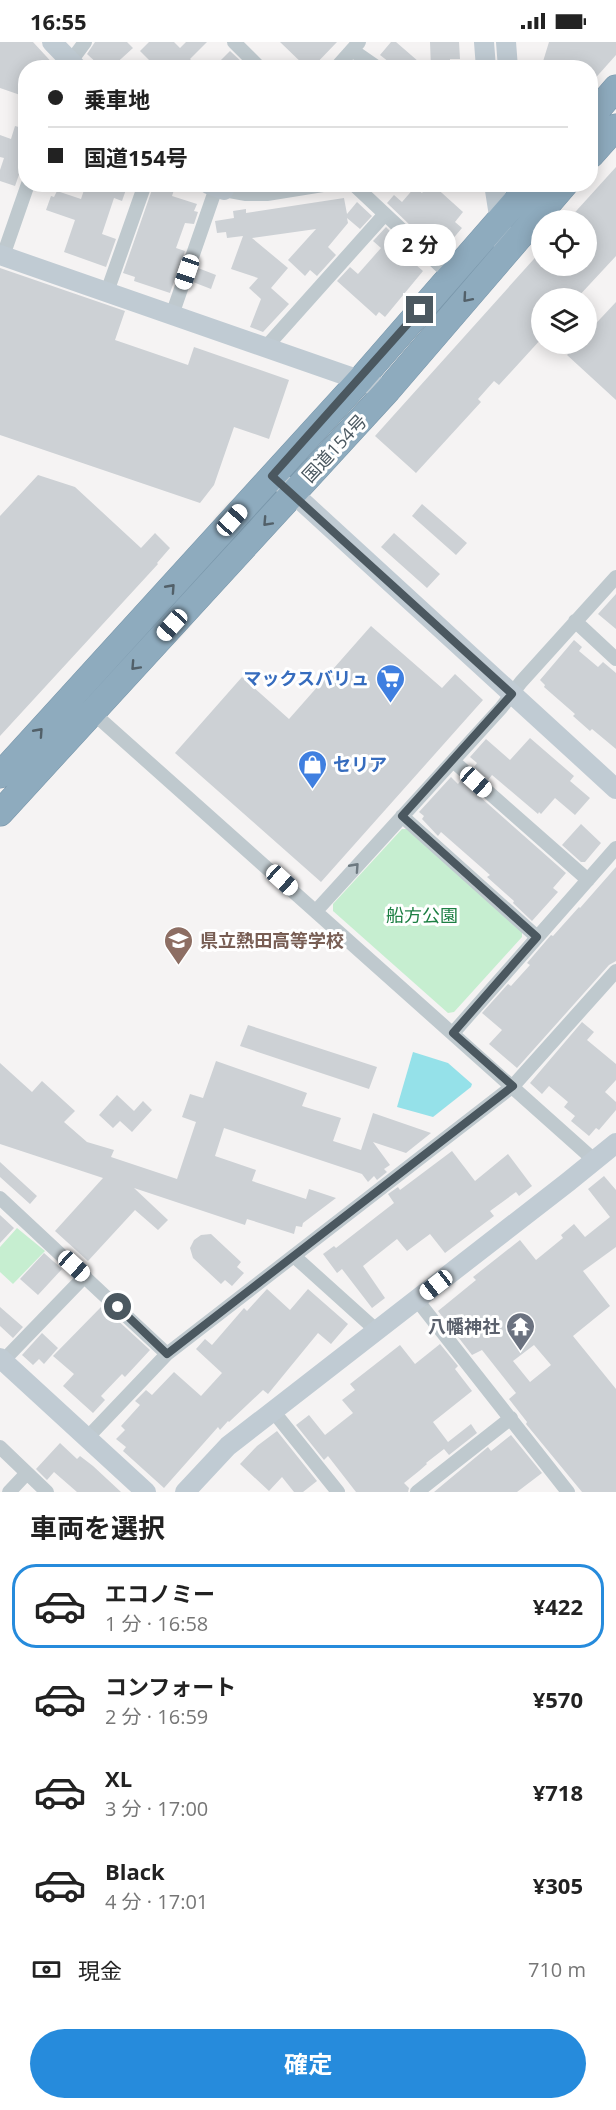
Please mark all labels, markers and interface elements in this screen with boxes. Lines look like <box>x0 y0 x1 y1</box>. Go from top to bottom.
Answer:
text: 16:55 <box>30 6 87 36</box>
text: 乗車地 <box>84 84 150 114</box>
text: 国道154号 <box>84 142 188 172</box>
map controls <box>531 210 597 354</box>
button: locate <box>531 210 597 276</box>
callout: 2 分 <box>384 223 456 265</box>
text: 2 分 <box>402 231 438 258</box>
car <box>173 252 201 292</box>
button: layers <box>531 288 597 354</box>
one-way arrow <box>463 291 474 302</box>
route end <box>406 296 433 323</box>
street label: 国道154号 <box>296 409 372 487</box>
car <box>213 501 251 539</box>
one-way arrow <box>263 515 274 526</box>
one-way arrow <box>164 584 175 595</box>
car <box>153 606 191 644</box>
one-way arrow <box>131 659 142 669</box>
supermarket icon: マックスバリュ <box>374 662 406 704</box>
place label: マックスバリュ <box>244 666 369 690</box>
one-way arrow <box>32 728 43 739</box>
shop icon: セリア <box>296 748 328 790</box>
place label: セリア <box>333 752 387 776</box>
car <box>457 763 495 801</box>
car <box>263 861 301 899</box>
one-way arrow <box>348 863 359 874</box>
park label: 船方公園 <box>386 903 458 927</box>
school or university icon: 県立熱田高等学校 <box>163 924 195 966</box>
place label: 県立熱田高等学校 <box>200 928 344 952</box>
car <box>55 1247 93 1285</box>
car <box>416 1267 456 1303</box>
route start <box>104 1293 131 1320</box>
temple icon: 八幡神社 <box>505 1310 537 1352</box>
place label: 八幡神社 <box>428 1314 500 1338</box>
text: 車両を選択 <box>30 1509 165 1546</box>
text: エコノミー <box>105 1578 215 1608</box>
icon: car <box>33 1579 87 1633</box>
text: ¥422 <box>533 1591 583 1621</box>
text: 1 分 · 16:58 <box>105 1610 208 1637</box>
text: コンフォート <box>105 1671 236 1701</box>
icon: car <box>33 1672 87 1726</box>
text: ¥570 <box>533 1684 583 1714</box>
text: 2 分 · 16:59 <box>105 1703 208 1730</box>
text: XL <box>105 1763 132 1793</box>
icon: car <box>33 1765 87 1819</box>
text: ¥718 <box>533 1777 583 1807</box>
text: 3 分 · 17:00 <box>105 1795 208 1822</box>
text: Black <box>105 1856 165 1886</box>
icon: car <box>33 1858 87 1912</box>
text: ¥305 <box>533 1870 583 1900</box>
text: 4 分 · 17:01 <box>105 1888 208 1915</box>
icon: cash <box>30 1953 63 1986</box>
text: 現金 <box>78 1955 122 1985</box>
text: 710 m <box>528 1956 586 1983</box>
button: 確定 <box>30 2029 586 2098</box>

